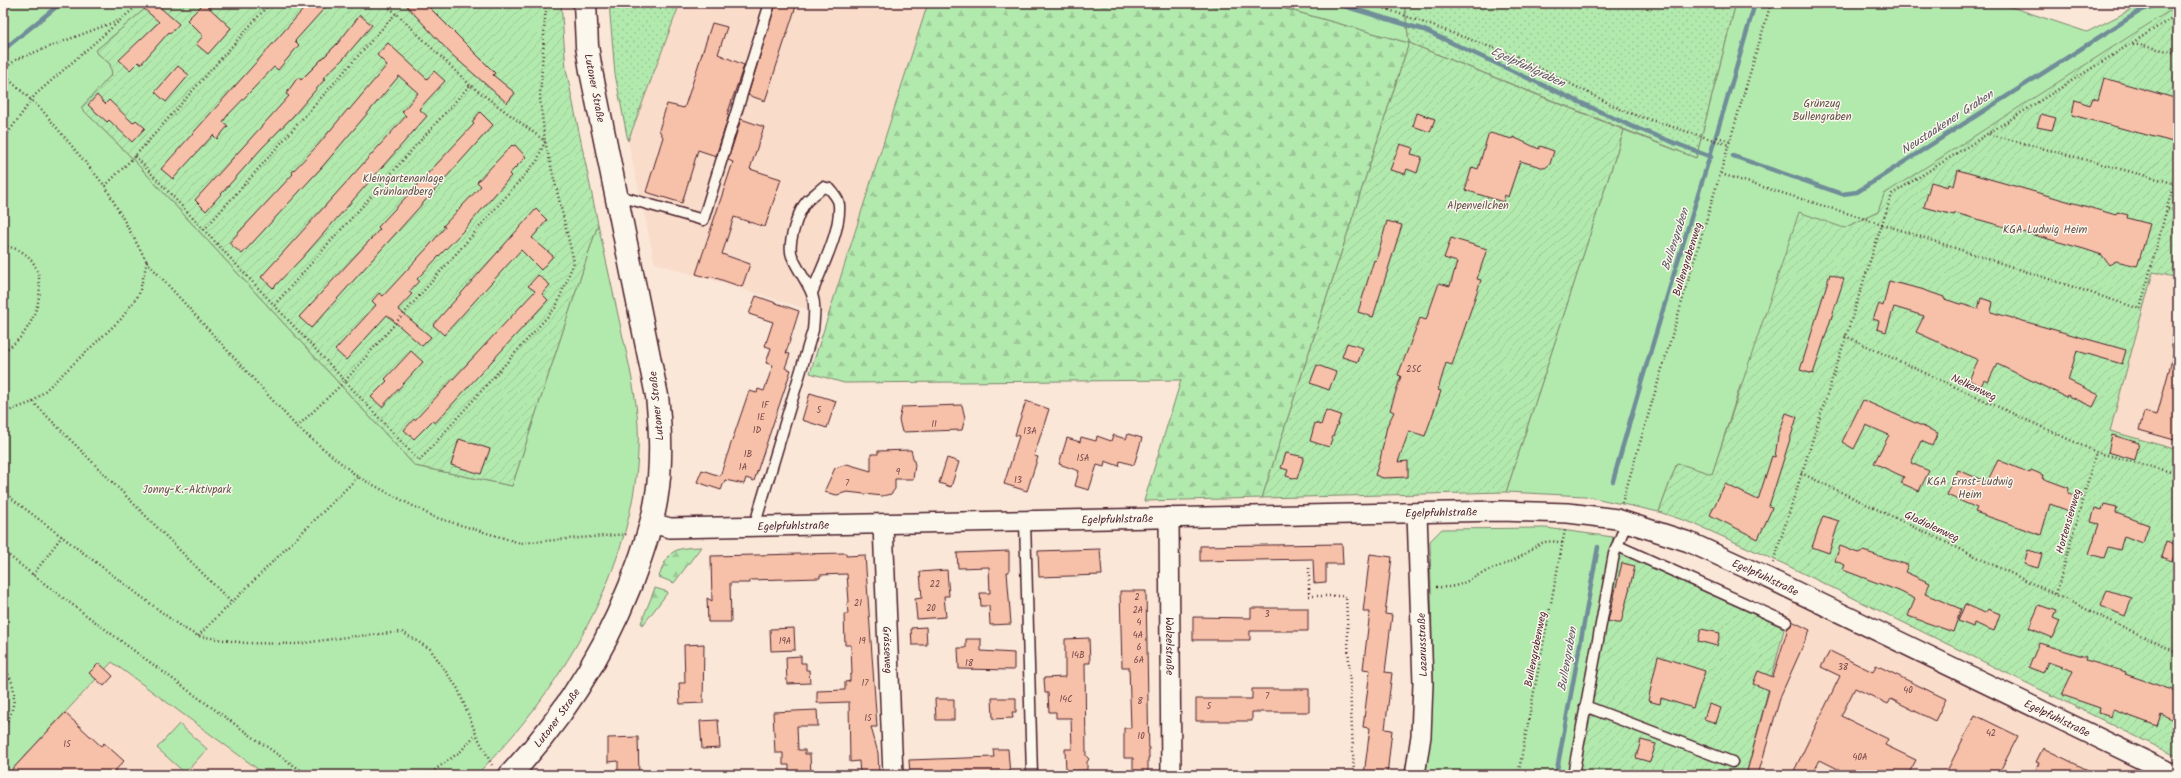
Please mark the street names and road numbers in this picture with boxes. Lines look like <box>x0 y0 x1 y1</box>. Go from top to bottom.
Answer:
street label: Lutoner Straße <box>579 52 610 124</box>
street label: Bullengrabenweg <box>1668 220 1708 299</box>
street label: Nelkenweg <box>1948 369 1999 406</box>
street label: Lutoner Straße <box>644 370 670 441</box>
street label: Hortensienweg <box>2051 487 2087 556</box>
street label: Egelpfuhlstraße <box>1405 503 1477 523</box>
street label: Gladiolenweg <box>1901 506 1962 547</box>
street label: Egelpfuhlstraße <box>1081 510 1153 530</box>
street label: Egelpfuhlstraße <box>757 517 829 536</box>
street label: Egelpfuhlstraße <box>1729 555 1801 602</box>
street label: Bullengrabenweg <box>1520 610 1552 689</box>
street label: Lazarusstraße <box>1413 613 1433 677</box>
street label: Walzelstraße <box>1160 617 1178 675</box>
street label: Grässeweg <box>877 626 897 674</box>
street label: Lutoner Straße <box>530 685 585 752</box>
street label: Egelpfuhlstraße <box>2021 695 2093 743</box>

